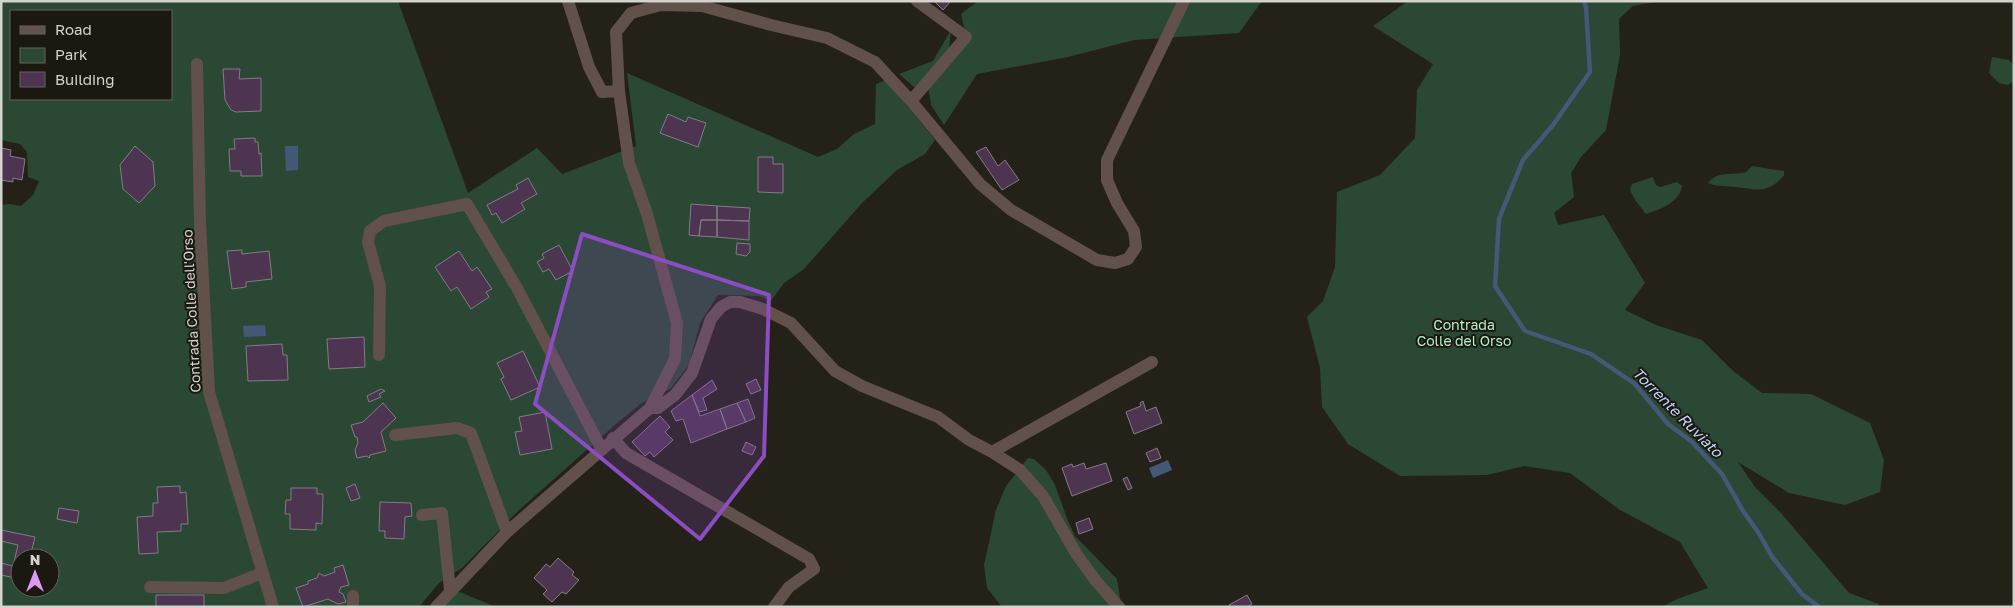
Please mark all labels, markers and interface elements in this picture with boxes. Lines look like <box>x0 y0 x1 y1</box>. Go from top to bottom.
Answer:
legend <box>10 10 172 100</box>
text: Road <box>55 20 92 38</box>
text: Park <box>55 45 88 63</box>
text: Building <box>55 70 115 88</box>
street label: Contrada Colle dell'Orso <box>178 229 204 393</box>
park label: Contrada Colle del Orso <box>1417 316 1511 349</box>
water label: Torrente Ruviato <box>1629 363 1727 461</box>
north arrow <box>10 548 60 598</box>
text: N <box>30 551 40 568</box>

